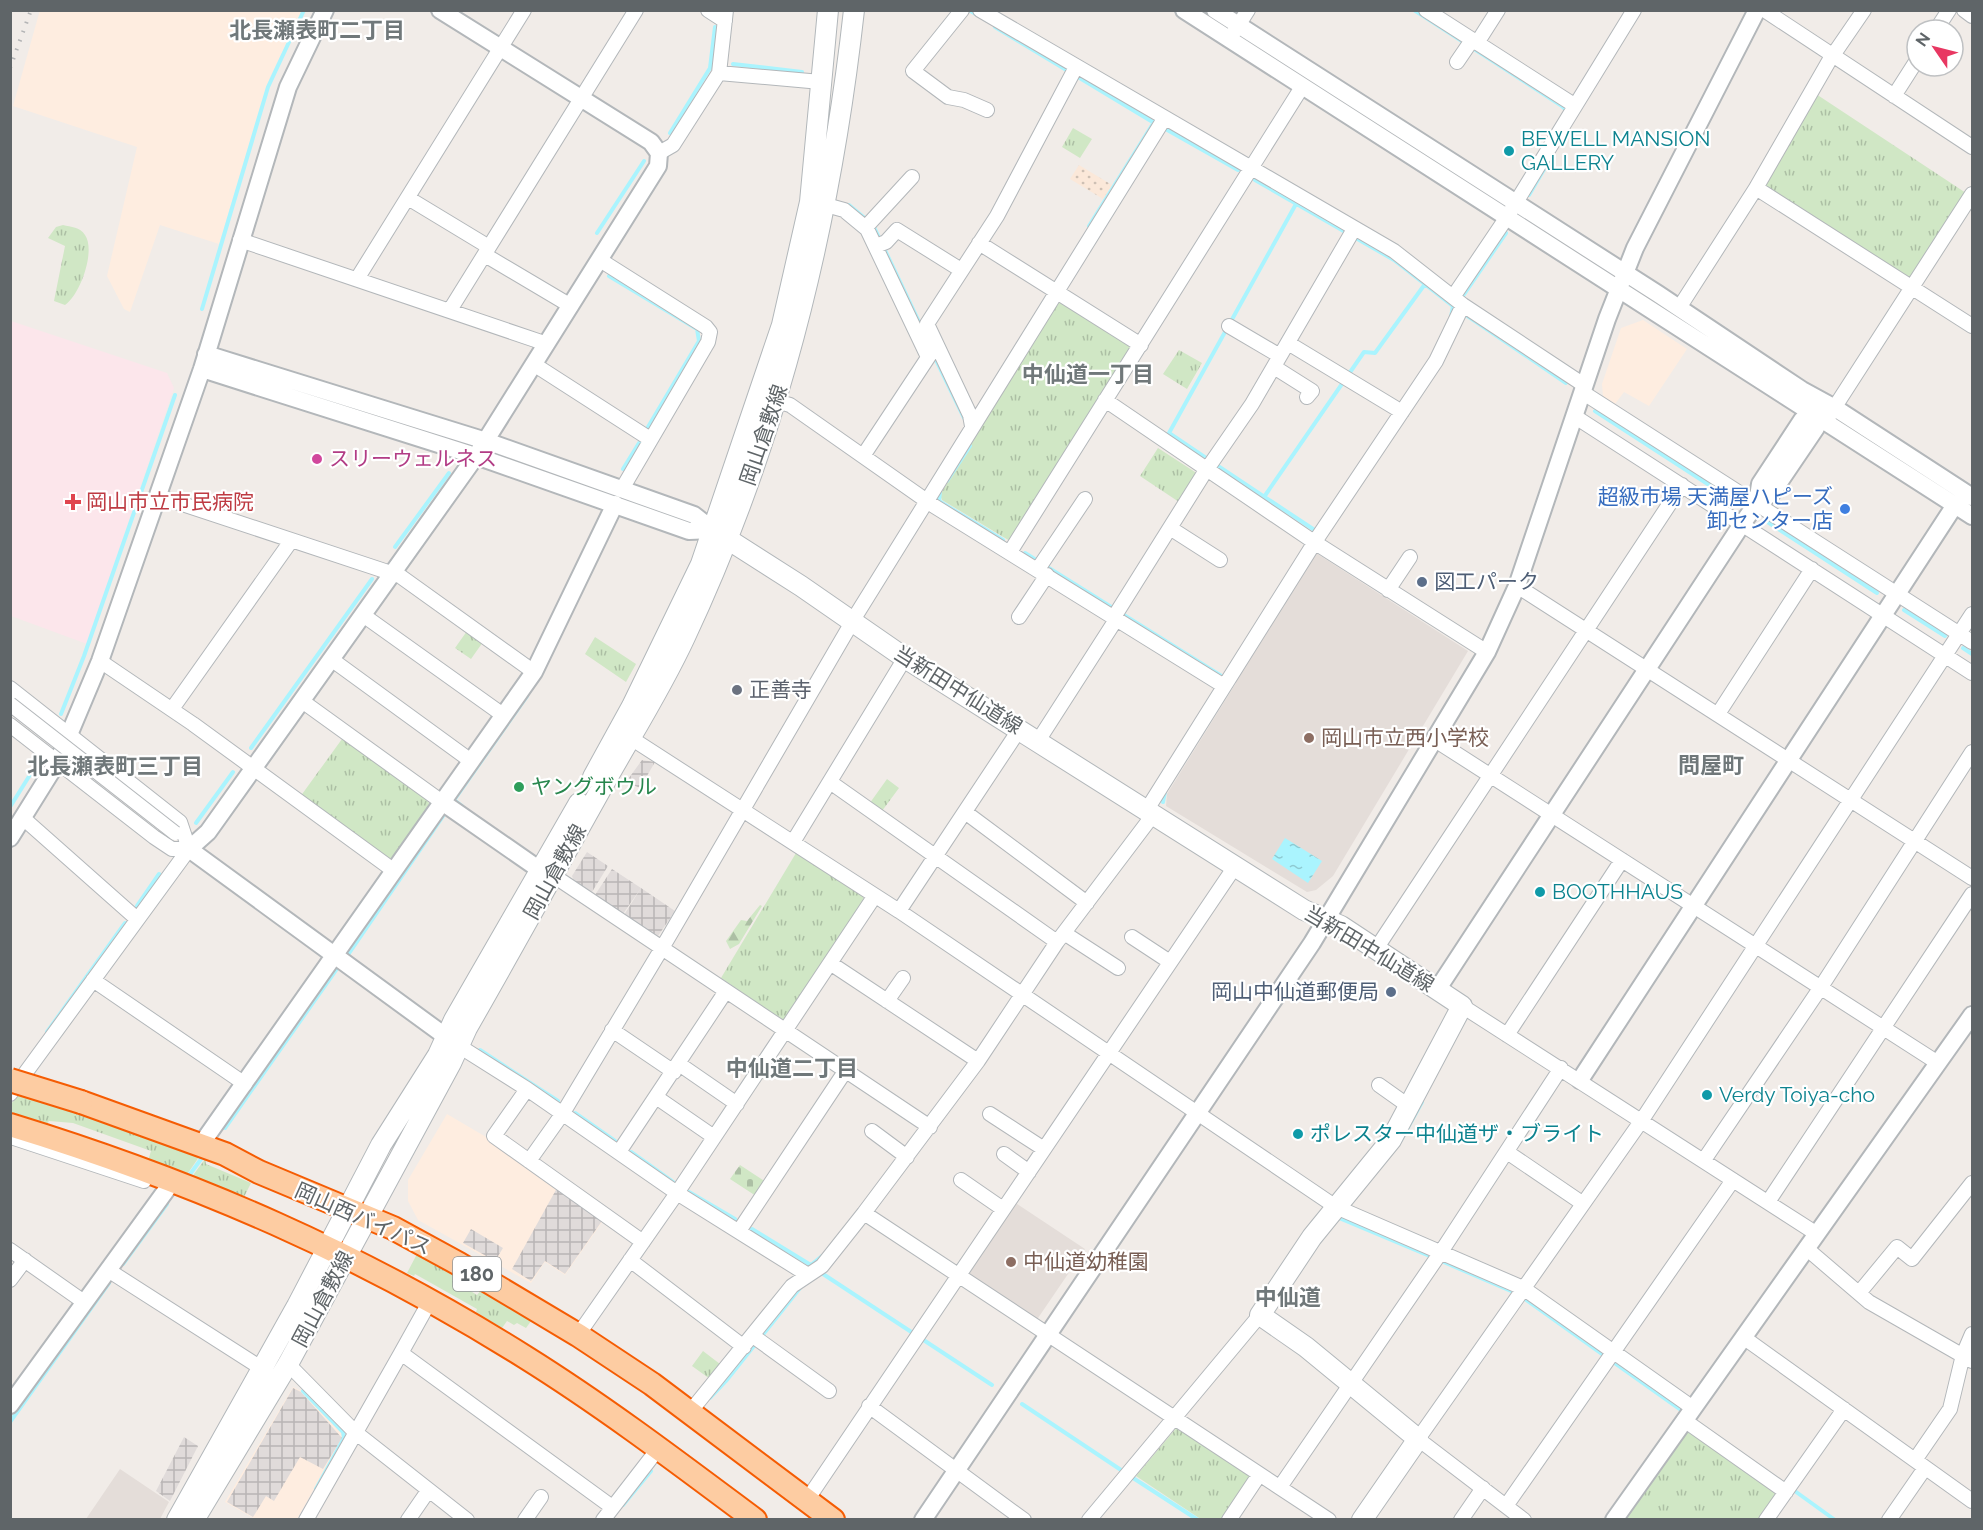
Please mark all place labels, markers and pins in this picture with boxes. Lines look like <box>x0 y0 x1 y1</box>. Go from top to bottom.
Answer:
place label: BEWELL MANSION GALLERY <box>1521 126 1711 175</box>
marker: BEWELL MANSION GALLERY <box>1502 144 1516 158</box>
place label: スリーウェルネス <box>329 446 497 471</box>
marker: スリーウェルネス <box>310 452 324 466</box>
place label: 超級市場 天満屋ハピーズ 卸センター店 <box>1598 484 1833 533</box>
place label: 岡山市立市民病院 <box>86 489 254 514</box>
marker: 岡山市立市民病院 <box>64 493 82 511</box>
marker: 超級市場 天満屋ハピーズ 卸センター店 <box>1838 502 1852 516</box>
place label: 図工パーク <box>1434 569 1539 594</box>
marker: 図工パーク <box>1415 575 1429 589</box>
place label: 正善寺 <box>749 677 812 702</box>
marker: 正善寺 <box>730 683 744 697</box>
place label: 岡山市立西小学校 <box>1321 725 1489 750</box>
marker: 岡山市立西小学校 <box>1302 731 1316 745</box>
place label: ヤングボウル <box>531 774 657 799</box>
marker: ヤングボウル <box>512 780 526 794</box>
place label: BOOTHHAUS <box>1552 879 1683 904</box>
marker: BOOTHHAUS <box>1533 885 1547 899</box>
place label: 岡山中仙道郵便局 <box>1211 979 1379 1004</box>
marker: 岡山中仙道郵便局 <box>1384 985 1398 999</box>
place label: Verdy Toiya-cho <box>1719 1082 1875 1107</box>
marker: Verdy Toiya-cho <box>1700 1088 1714 1102</box>
place label: ポレスター中仙道ザ・ブライト <box>1310 1121 1604 1146</box>
marker: ポレスター中仙道ザ・ブライト <box>1291 1127 1305 1141</box>
place label: 中仙道幼稚園 <box>1023 1249 1149 1274</box>
marker: 中仙道幼稚園 <box>1004 1255 1018 1269</box>

